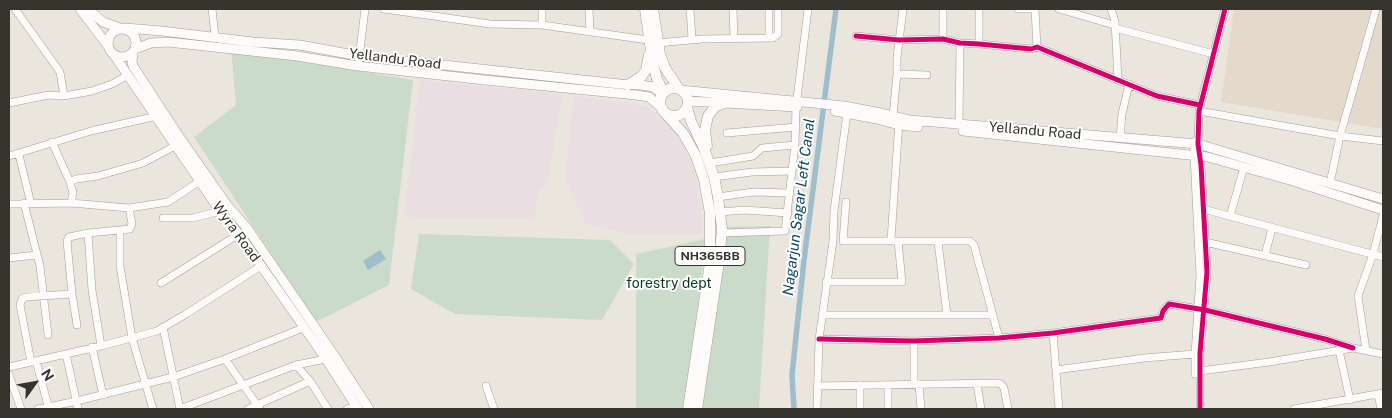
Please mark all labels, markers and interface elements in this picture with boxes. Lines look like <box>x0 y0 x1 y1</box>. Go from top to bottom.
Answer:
street label: Yellandu Road <box>348 45 442 73</box>
water label: Nagarjun Sagar Left Canal <box>779 117 819 297</box>
street label: Yellandu Road <box>988 119 1082 143</box>
street label: Wyra Road <box>209 199 263 265</box>
road number: NH365BB <box>675 247 745 266</box>
park label: forestry dept <box>626 276 712 292</box>
north arrow <box>10 358 60 408</box>
text: N <box>38 366 57 384</box>

